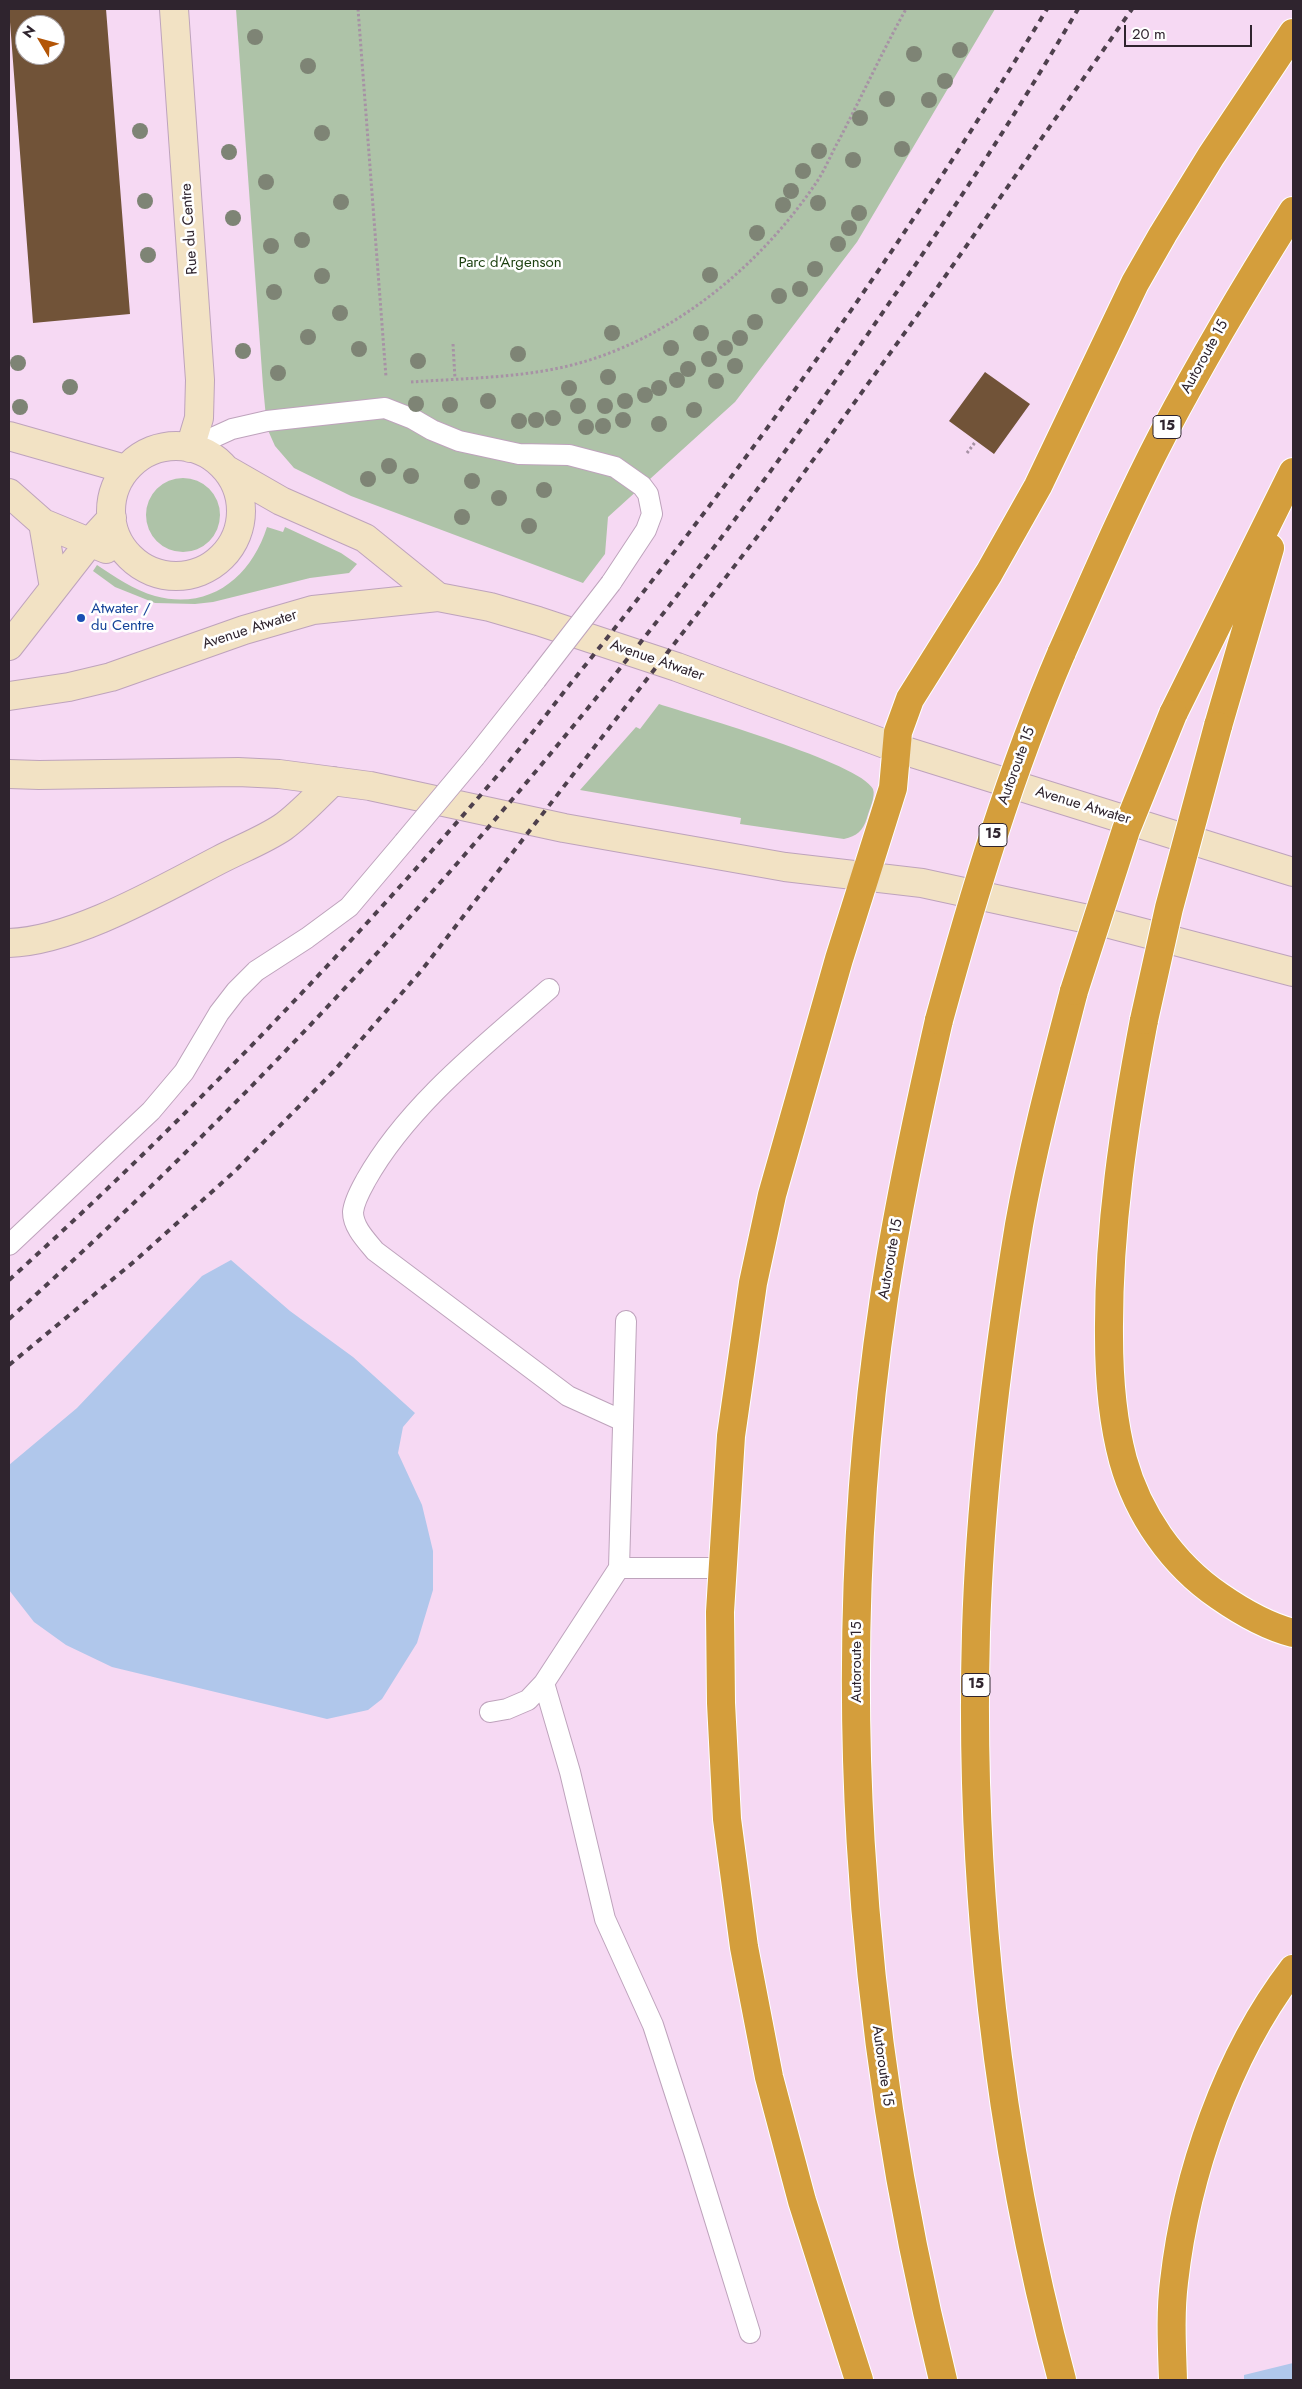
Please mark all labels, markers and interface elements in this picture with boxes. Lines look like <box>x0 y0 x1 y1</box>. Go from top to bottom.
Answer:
north arrow <box>15 15 65 65</box>
scale bar <box>1127 15 1254 47</box>
text: N <box>17 21 40 42</box>
text: 20 m <box>1132 23 1166 45</box>
street label: Rue du Centre <box>178 183 202 275</box>
park label: Parc d'Argenson <box>458 254 562 272</box>
street label: Autoroute 15 <box>1177 317 1233 397</box>
road number: 15 <box>1153 416 1181 438</box>
place label: Atwater / du Centre <box>91 600 154 635</box>
street label: Avenue Atwater <box>200 606 300 654</box>
marker: Atwater / du Centre <box>75 612 87 624</box>
street label: Avenue Atwater <box>607 636 707 686</box>
street label: Autoroute 15 <box>995 725 1039 807</box>
street label: Avenue Atwater <box>1033 783 1133 829</box>
road number: 15 <box>979 824 1007 846</box>
street label: Autoroute 15 <box>875 1217 907 1301</box>
street label: Autoroute 15 <box>848 1621 866 1703</box>
road number: 15 <box>962 1674 990 1696</box>
street label: Autoroute 15 <box>867 2025 897 2107</box>

